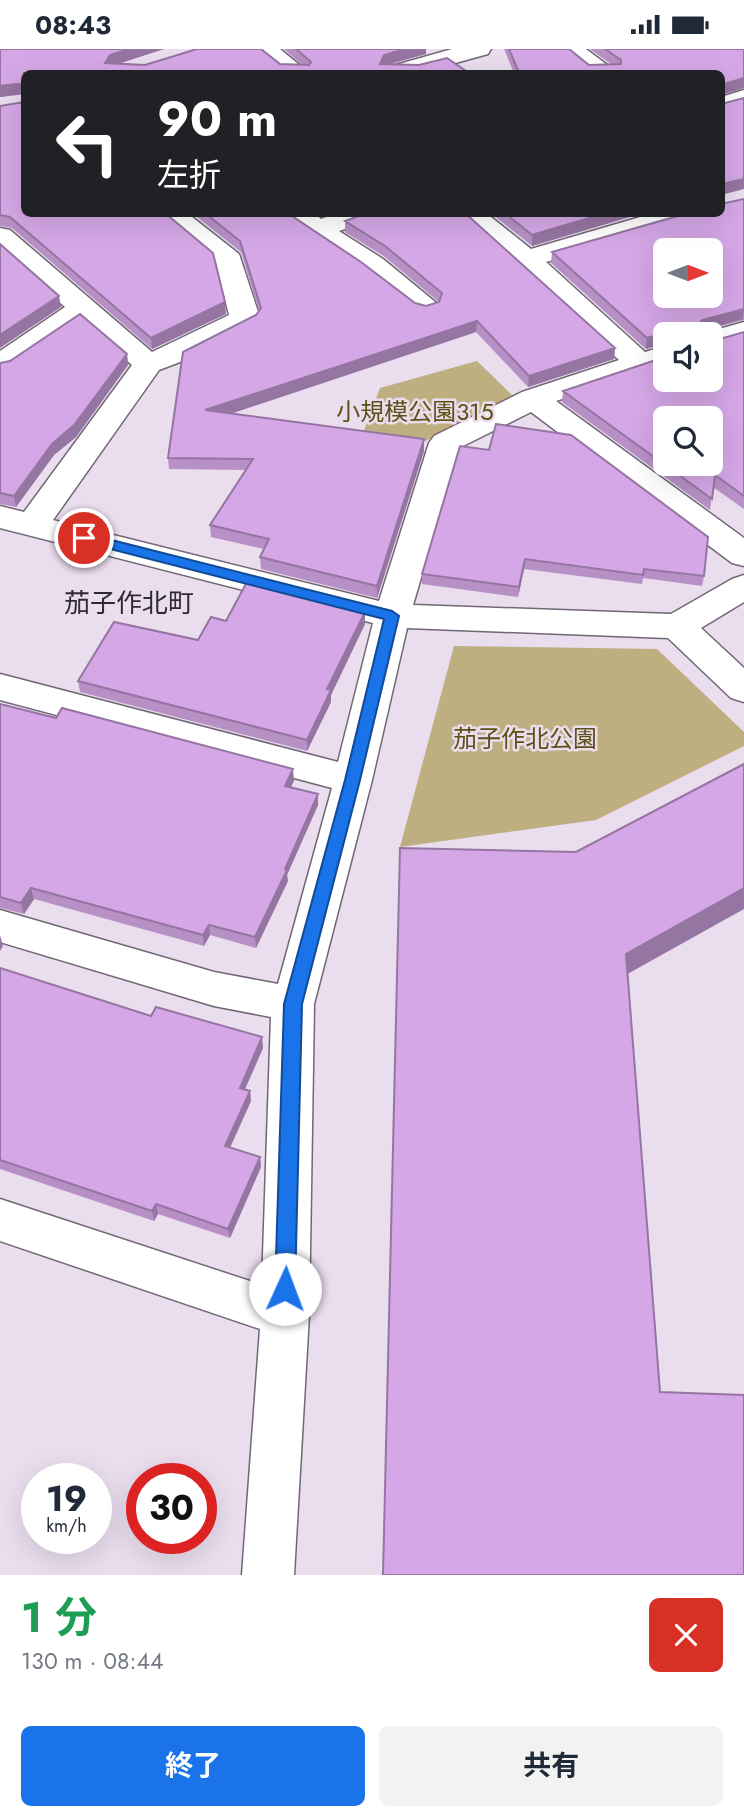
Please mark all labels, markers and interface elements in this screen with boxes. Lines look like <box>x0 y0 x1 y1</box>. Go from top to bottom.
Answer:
text: 08:43 <box>35 6 111 44</box>
text: 90 m <box>157 84 277 154</box>
icon: left <box>42 98 133 189</box>
text: 左折 <box>157 152 221 198</box>
north arrow <box>653 238 723 308</box>
map controls <box>653 238 723 476</box>
button: sound <box>653 322 723 392</box>
park label: 小規模公園315 <box>336 394 494 429</box>
button: search <box>653 406 723 476</box>
pin <box>54 508 114 568</box>
icon: arrive <box>65 519 103 557</box>
district label: 茄子作北町 <box>64 584 194 622</box>
park label: 茄子作北公園 <box>453 721 597 756</box>
position arrow <box>248 1252 322 1326</box>
speed limit sign: 30 <box>126 1463 217 1554</box>
text: 19 <box>46 1474 87 1524</box>
text: km/h <box>46 1513 87 1539</box>
text: 1 分 <box>21 1587 97 1648</box>
button: close <box>649 1598 723 1672</box>
text: 130 m · 08:44 <box>21 1644 163 1678</box>
button: 終了 <box>21 1726 365 1806</box>
button: 共有 <box>379 1726 723 1806</box>

